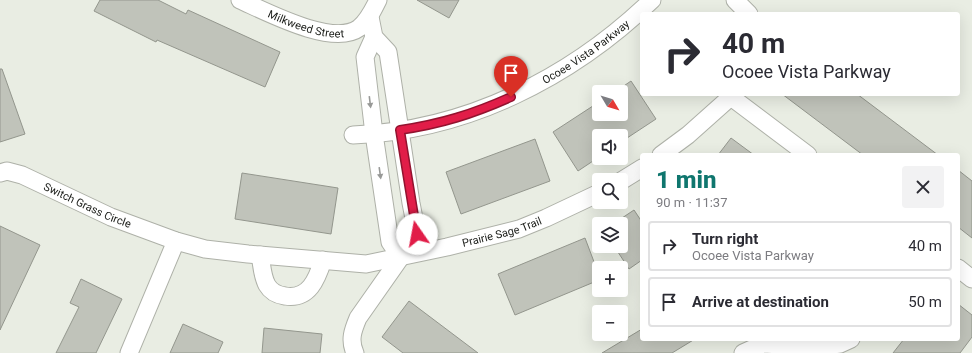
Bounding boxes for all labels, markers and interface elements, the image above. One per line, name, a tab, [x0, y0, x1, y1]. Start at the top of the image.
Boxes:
street label: Milkweed Street	[266, 7, 345, 40]
street label: Ocoee Vista Parkway	[540, 17, 633, 87]
text: 40 m	[722, 27, 785, 60]
icon: right	[656, 28, 708, 80]
pin	[494, 56, 528, 97]
text: Ocoee Vista Parkway	[722, 61, 891, 82]
icon: arrive	[500, 62, 522, 84]
north arrow	[592, 85, 628, 121]
map controls	[592, 85, 628, 341]
one-way arrow	[367, 96, 373, 108]
button: sound	[592, 129, 628, 165]
text: 1 min	[656, 166, 717, 194]
button: close	[902, 166, 944, 208]
one-way arrow	[377, 167, 383, 179]
button: search	[592, 173, 628, 209]
street label: Switch Grass Circle	[42, 180, 133, 230]
text: 90 m · 11:37	[656, 195, 727, 210]
position arrow	[396, 213, 438, 255]
street label: Prairie Sage Trail	[461, 214, 544, 249]
button: layers	[592, 217, 628, 253]
text: Turn right	[692, 230, 758, 248]
icon: right	[658, 235, 680, 257]
text: 40 m	[908, 237, 942, 255]
text: Ocoee Vista Parkway	[692, 248, 814, 263]
button: +	[592, 261, 628, 297]
icon: arrive	[658, 291, 680, 313]
text: Arrive at destination	[692, 293, 829, 311]
text: 50 m	[908, 293, 942, 311]
button: −	[592, 305, 628, 341]

